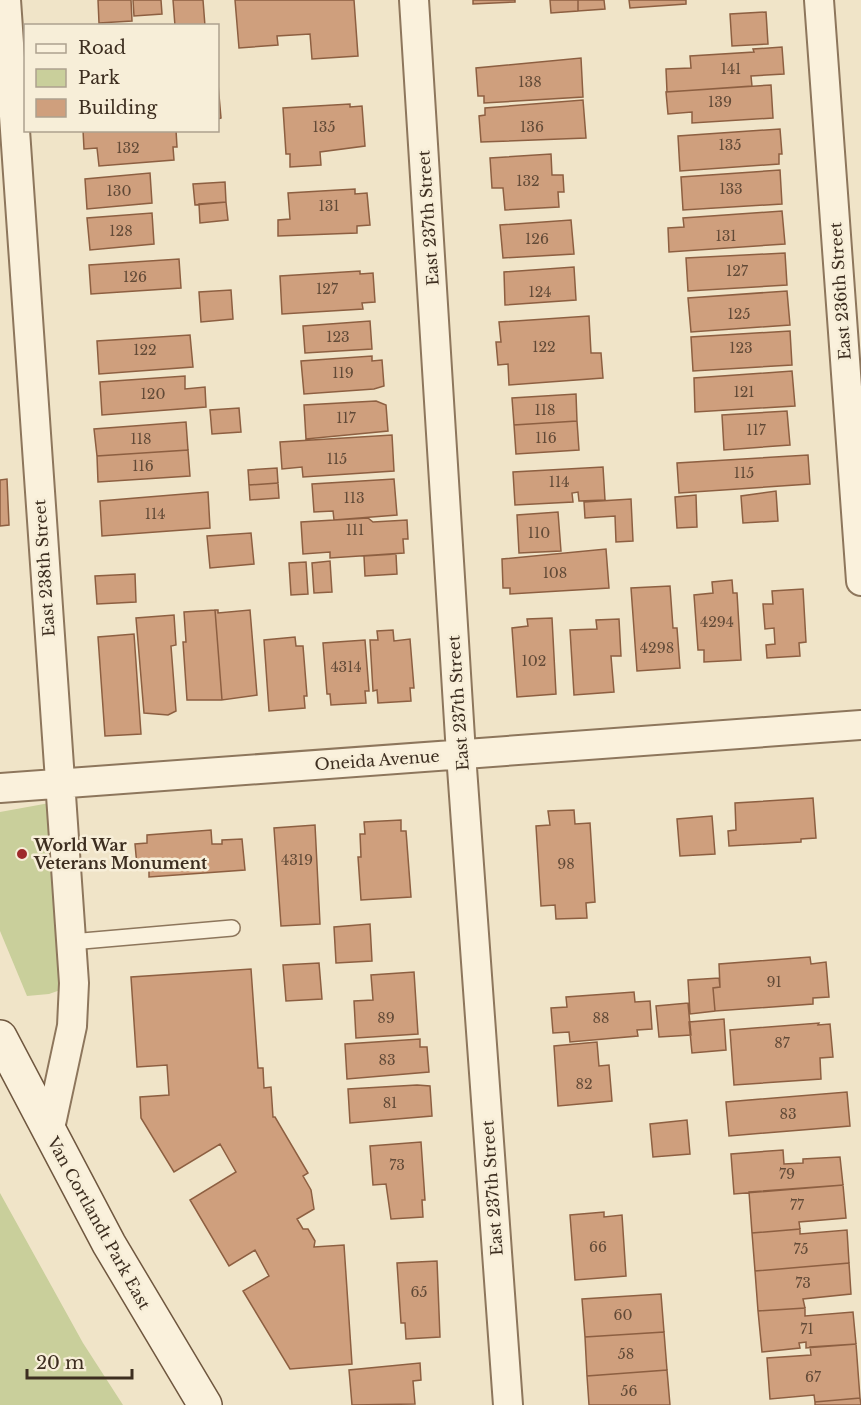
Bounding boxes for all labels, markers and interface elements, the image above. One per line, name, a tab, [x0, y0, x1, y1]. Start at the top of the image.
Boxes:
legend	[24, 24, 219, 132]
text: Road	[78, 37, 126, 59]
house number: 141	[721, 60, 741, 78]
text: Park	[78, 67, 120, 89]
house number: 138	[518, 73, 542, 91]
house number: 139	[708, 93, 732, 111]
text: Building	[78, 97, 157, 119]
house number: 135	[313, 118, 335, 136]
house number: 136	[520, 118, 544, 136]
house number: 135	[719, 136, 741, 154]
house number: 132	[116, 139, 140, 157]
street label: East 237th Street	[413, 150, 443, 286]
house number: 132	[516, 172, 540, 190]
house number: 133	[719, 180, 743, 198]
house number: 130	[107, 182, 131, 200]
house number: 131	[318, 197, 340, 215]
street label: East 236th Street	[825, 221, 855, 361]
house number: 128	[109, 222, 133, 240]
house number: 131	[715, 227, 737, 245]
house number: 126	[525, 230, 549, 248]
house number: 127	[726, 262, 749, 280]
house number: 126	[123, 268, 147, 286]
house number: 127	[316, 280, 339, 298]
house number: 124	[528, 283, 552, 301]
house number: 125	[728, 305, 750, 323]
house number: 123	[326, 328, 350, 346]
house number: 122	[532, 338, 556, 356]
house number: 123	[729, 339, 753, 357]
house number: 122	[133, 341, 157, 359]
house number: 119	[332, 364, 354, 382]
house number: 121	[733, 383, 755, 401]
house number: 120	[141, 385, 165, 403]
house number: 118	[535, 401, 555, 419]
house number: 117	[336, 409, 357, 427]
house number: 117	[746, 421, 767, 439]
house number: 116	[535, 429, 557, 447]
house number: 118	[131, 430, 151, 448]
house number: 115	[327, 450, 347, 468]
house number: 116	[132, 457, 154, 475]
house number: 115	[734, 464, 754, 482]
house number: 114	[549, 473, 569, 491]
house number: 113	[343, 489, 365, 507]
street label: East 238th Street	[29, 499, 59, 637]
house number: 114	[145, 505, 165, 523]
house number: 111	[346, 521, 364, 539]
house number: 110	[528, 524, 550, 542]
house number: 108	[543, 564, 567, 582]
house number: 4294	[700, 613, 734, 631]
street label: East 237th Street	[443, 635, 473, 771]
house number: 4298	[640, 639, 674, 657]
house number: 102	[522, 652, 546, 670]
house number: 4314	[330, 658, 362, 676]
street label: Oneida Avenue	[314, 746, 440, 774]
place label: World War Veterans Monument	[33, 835, 208, 873]
marker: World War Veterans Monument	[15, 847, 29, 861]
house number: 4319	[281, 851, 313, 869]
house number: 98	[557, 855, 575, 873]
house number: 91	[766, 973, 782, 991]
house number: 89	[377, 1009, 395, 1027]
house number: 88	[593, 1009, 609, 1027]
house number: 87	[774, 1034, 791, 1052]
house number: 83	[378, 1051, 396, 1069]
house number: 82	[575, 1075, 593, 1093]
house number: 81	[383, 1094, 397, 1112]
house number: 83	[779, 1105, 797, 1123]
street label: East 237th Street	[477, 1120, 507, 1256]
street label: Van Cortlandt Park East	[43, 1132, 155, 1313]
house number: 73	[389, 1156, 405, 1174]
house number: 79	[779, 1165, 795, 1183]
house number: 77	[790, 1196, 805, 1214]
house number: 66	[589, 1238, 607, 1256]
house number: 75	[794, 1240, 808, 1258]
house number: 73	[795, 1274, 811, 1292]
house number: 65	[411, 1283, 428, 1301]
house number: 60	[614, 1306, 633, 1324]
house number: 71	[800, 1320, 814, 1338]
scale bar	[27, 1342, 132, 1380]
house number: 58	[618, 1345, 634, 1363]
text: 20 m	[36, 1352, 84, 1374]
house number: 67	[805, 1368, 822, 1386]
house number: 56	[621, 1382, 637, 1400]

